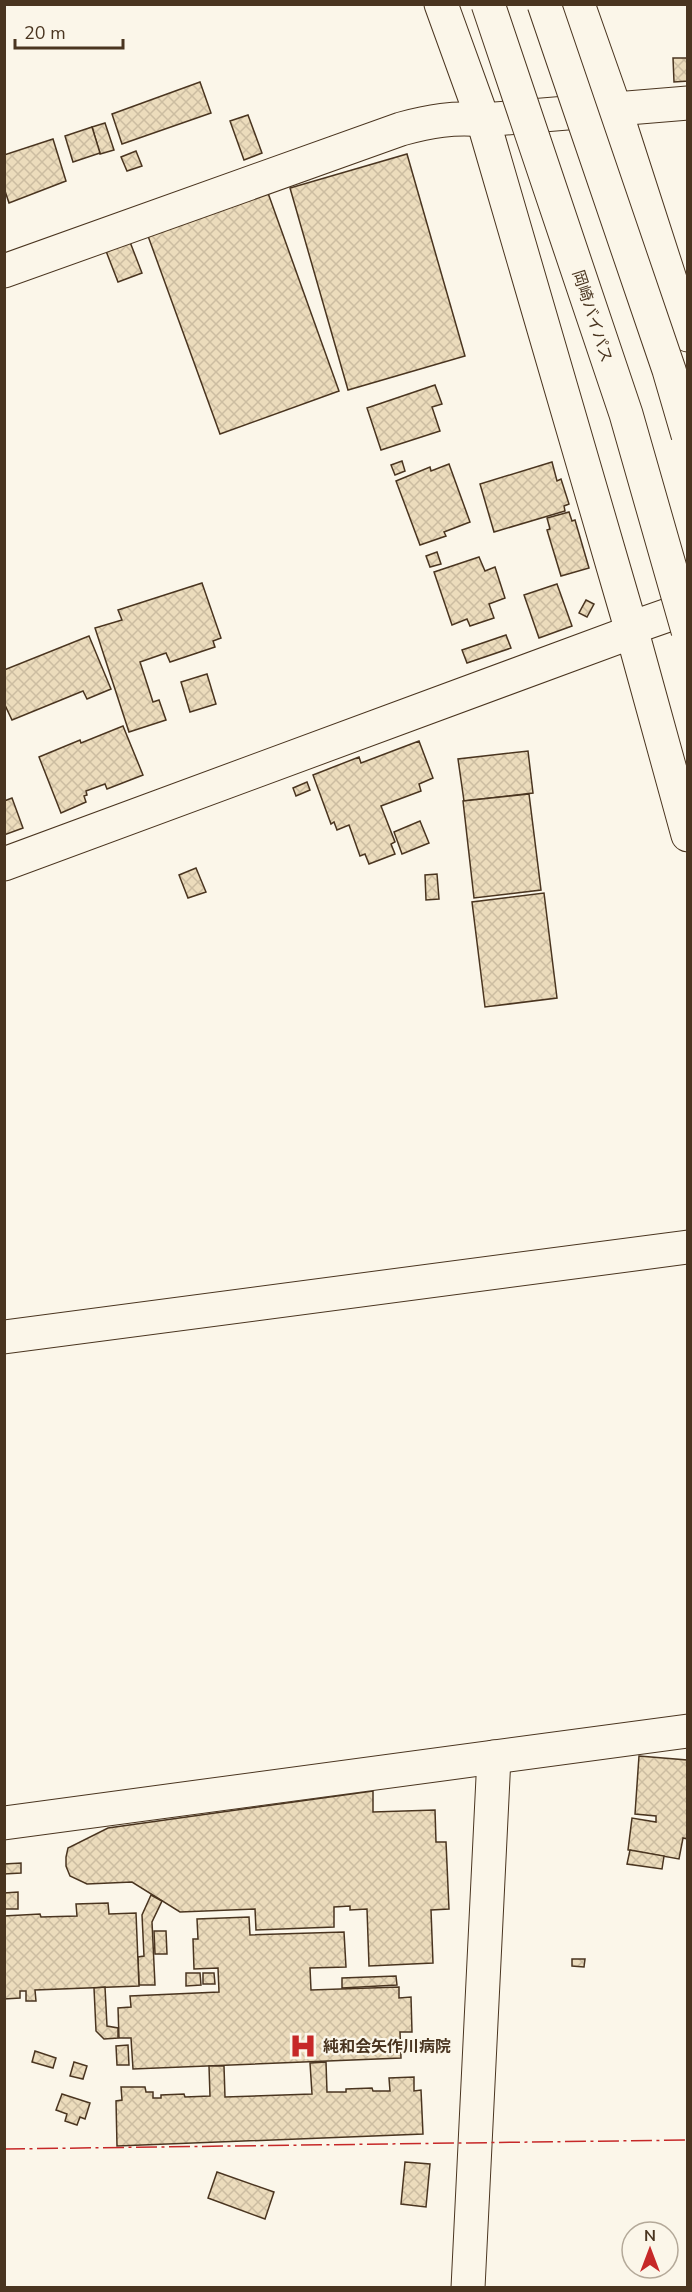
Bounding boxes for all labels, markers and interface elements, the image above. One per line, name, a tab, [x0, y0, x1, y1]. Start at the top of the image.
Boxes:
scale bar	[15, 12, 123, 50]
text: 20 m	[24, 21, 66, 45]
street label: 岡崎バイパス	[567, 267, 617, 365]
hospital icon: 純和会矢作川病院	[288, 2031, 318, 2061]
place label: 純和会矢作川病院	[323, 2036, 451, 2058]
north arrow	[620, 2220, 680, 2280]
text: N	[644, 2225, 656, 2247]

